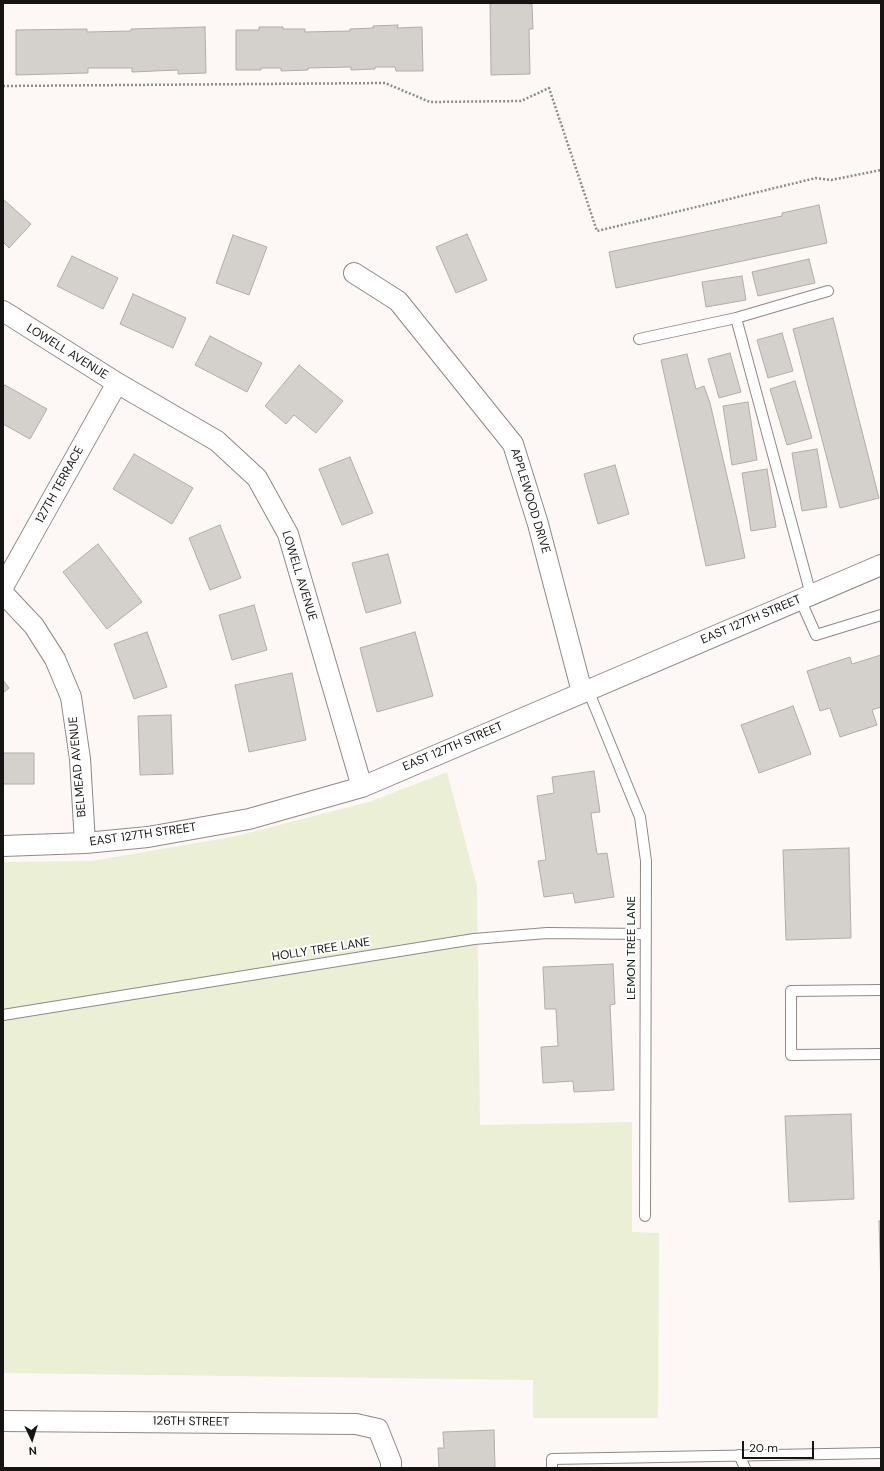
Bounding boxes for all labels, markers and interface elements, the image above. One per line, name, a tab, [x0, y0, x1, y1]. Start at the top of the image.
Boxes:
street label: LOWELL AVENUE	[24, 321, 110, 383]
street label: 127TH TERRACE	[33, 444, 87, 526]
street label: APPLEWOOD DRIVE	[507, 447, 553, 555]
street label: LOWELL AVENUE	[278, 529, 320, 623]
street label: EAST 127TH STREET	[699, 592, 803, 648]
street label: BELMEAD AVENUE	[66, 716, 90, 818]
street label: EAST 127TH STREET	[401, 719, 505, 775]
street label: EAST 127TH STREET	[89, 820, 197, 850]
street label: LEMON TREE LANE	[625, 896, 639, 1000]
street label: HOLLY TREE LANE	[271, 935, 371, 965]
street label: 126TH STREET	[152, 1414, 230, 1430]
north arrow	[12, 1419, 52, 1459]
scale bar	[744, 1433, 816, 1459]
text: 20 m	[749, 1440, 778, 1456]
text: N	[28, 1444, 37, 1458]

